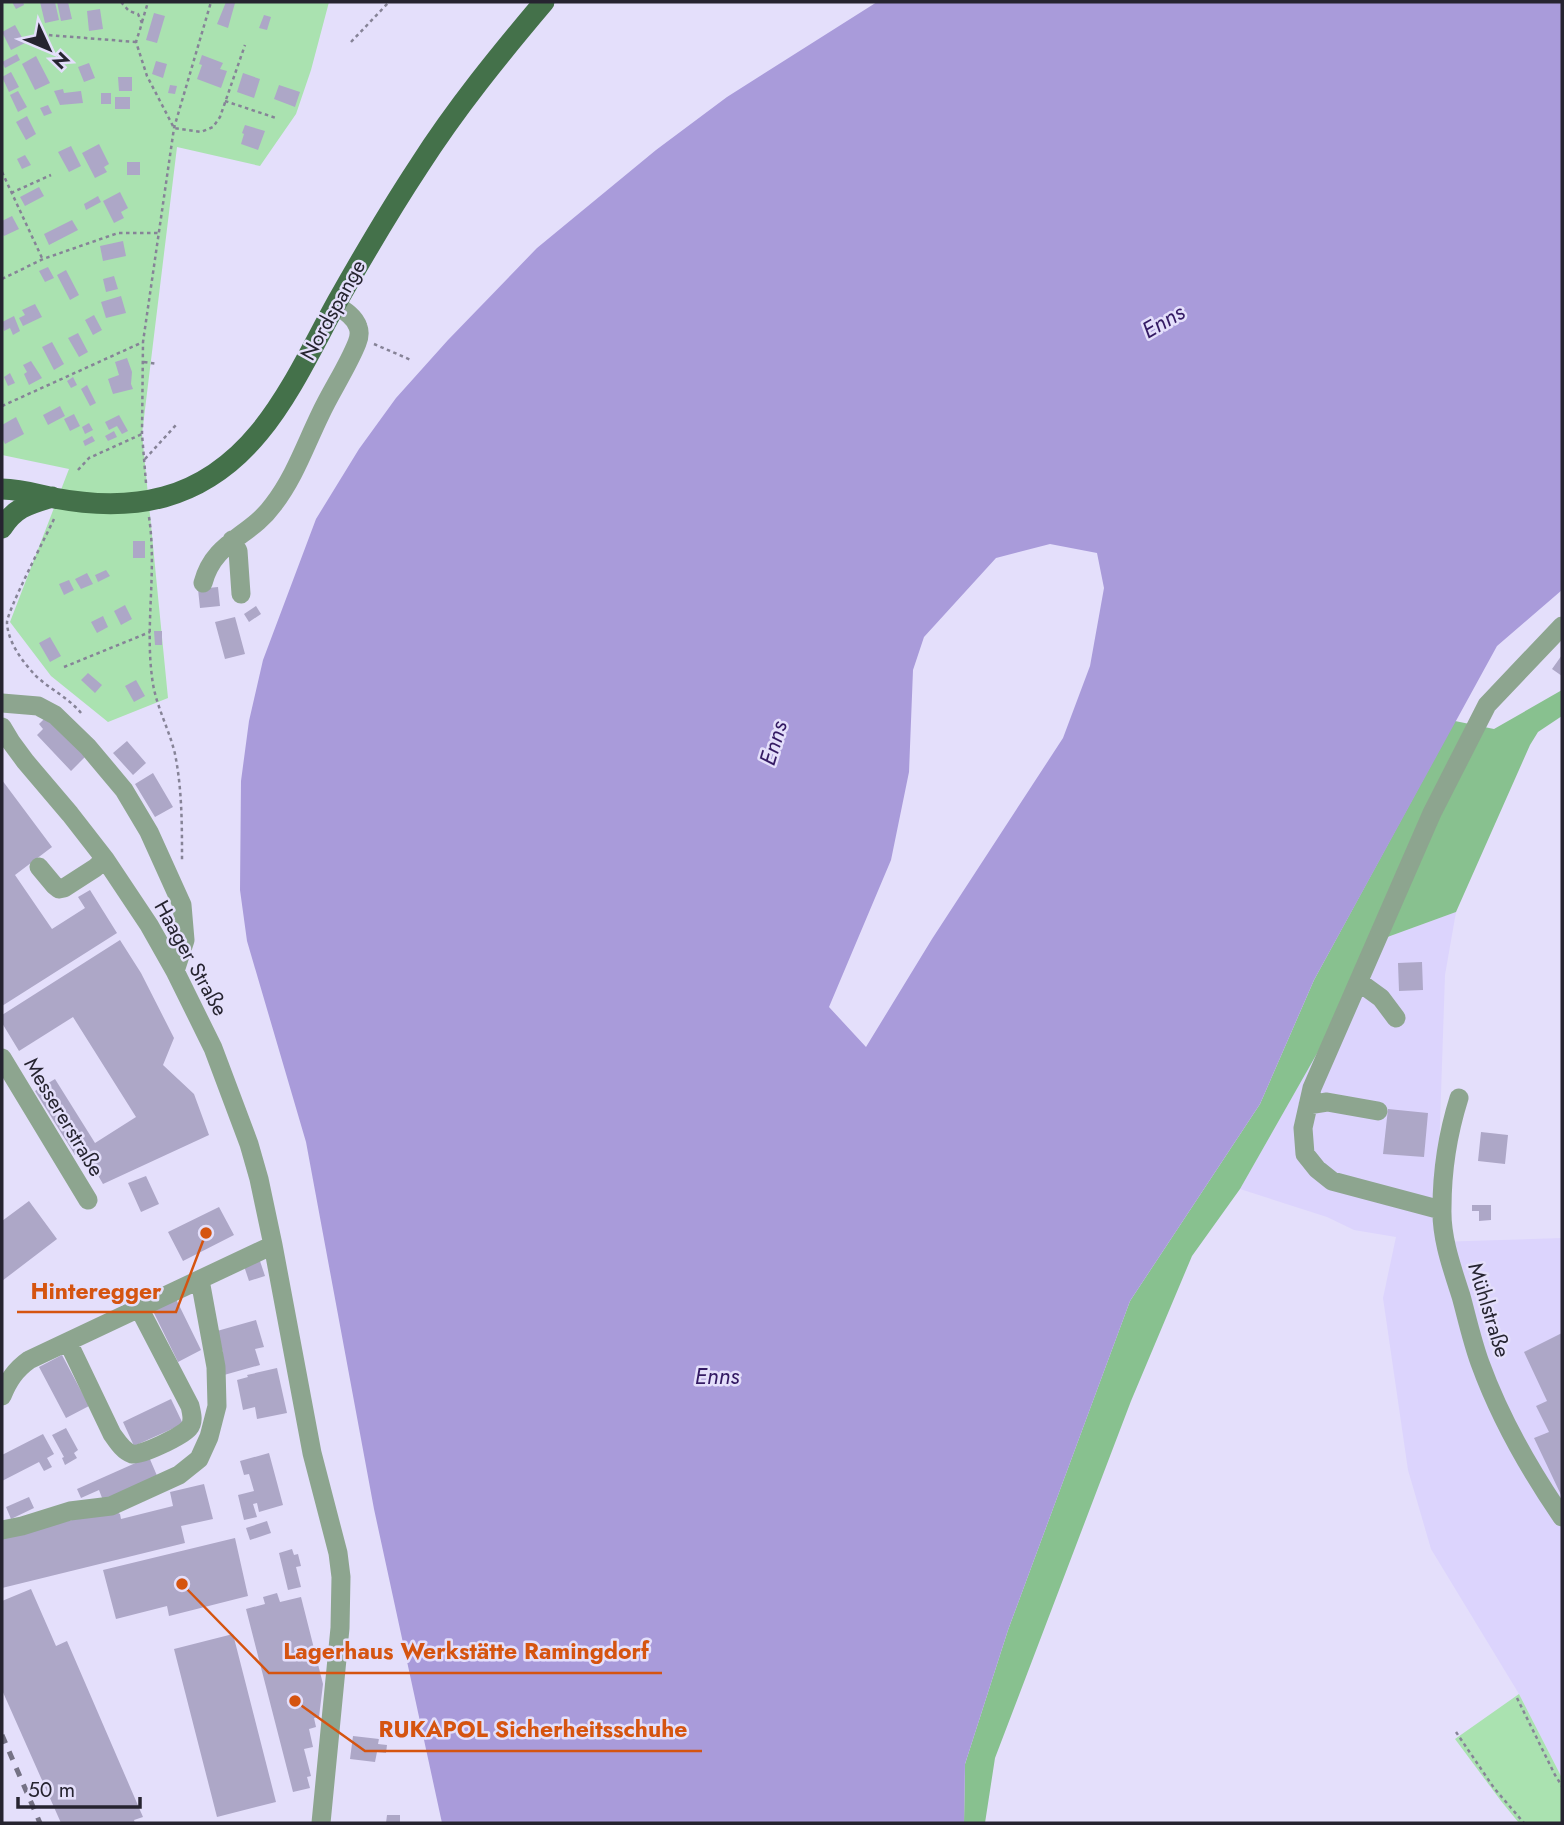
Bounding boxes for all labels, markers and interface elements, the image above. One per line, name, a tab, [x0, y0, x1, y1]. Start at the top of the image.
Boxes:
north arrow	[14, 14, 84, 84]
text: N	[46, 46, 76, 75]
street label: Nordspange	[293, 254, 373, 366]
water label: Enns	[1135, 295, 1192, 347]
water label: Enns	[750, 716, 796, 769]
street label: Haager Straße	[147, 895, 235, 1021]
street label: Messererstraße	[17, 1052, 111, 1182]
street label: Mühlstraße	[1460, 1259, 1518, 1361]
callout: Hinteregger	[17, 1268, 176, 1312]
text: Hinteregger	[30, 1274, 162, 1308]
water label: Enns	[695, 1359, 740, 1393]
callout: Lagerhaus Werkstätte Ramingdorf	[269, 1629, 662, 1673]
text: Lagerhaus Werkstätte Ramingdorf	[283, 1634, 650, 1668]
callout: RUKAPOL Sicherheitsschuhe	[365, 1707, 702, 1751]
text: RUKAPOL Sicherheitsschuhe	[379, 1712, 687, 1746]
scale bar	[18, 1766, 140, 1810]
text: 50 m	[28, 1775, 75, 1805]

